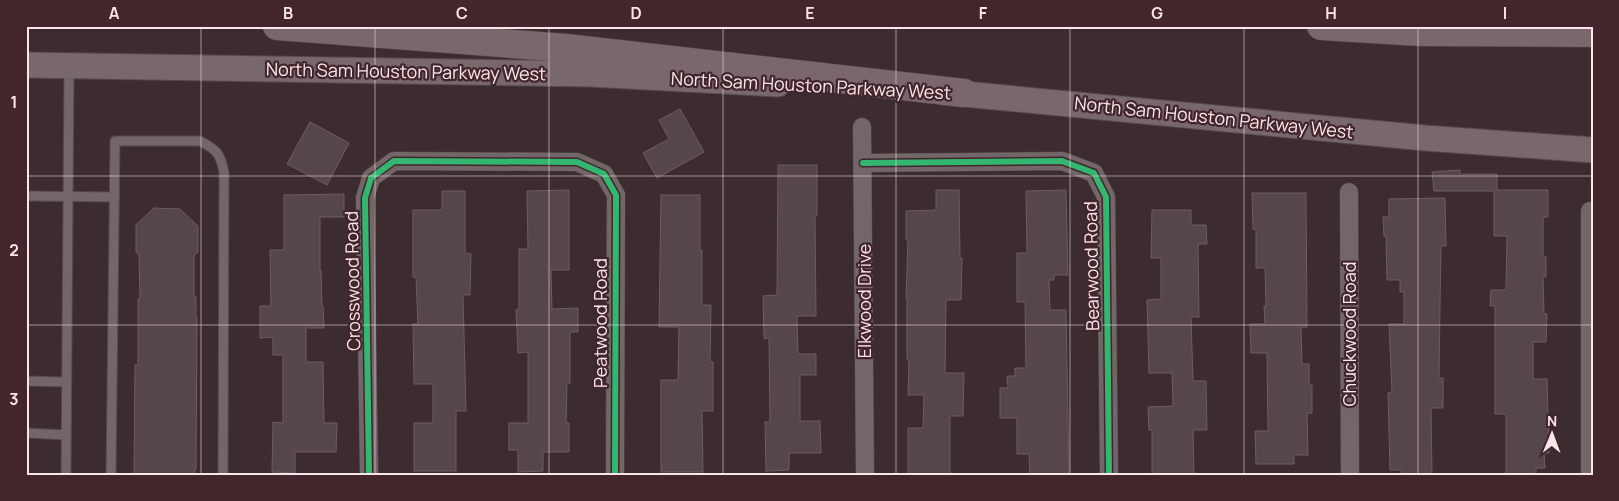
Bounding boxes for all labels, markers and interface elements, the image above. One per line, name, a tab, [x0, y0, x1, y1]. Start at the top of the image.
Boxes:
text: A	[109, 2, 120, 24]
text: B	[283, 2, 293, 24]
text: C	[456, 2, 468, 24]
text: D	[630, 2, 642, 24]
text: E	[805, 2, 815, 24]
text: F	[979, 2, 988, 24]
text: G	[1151, 2, 1163, 24]
text: H	[1325, 2, 1337, 24]
text: I	[1503, 2, 1507, 24]
street label: North Sam Houston Parkway West	[266, 57, 546, 85]
street label: North Sam Houston Parkway West	[670, 66, 952, 104]
street label: North Sam Houston Parkway West	[1073, 90, 1355, 144]
text: 1	[10, 91, 18, 113]
street label: Bearwood Road	[1078, 201, 1104, 331]
street label: Crosswood Road	[339, 211, 365, 351]
text: 2	[9, 239, 19, 261]
street label: Elkwood Drive	[852, 244, 876, 358]
street label: Peatwood Road	[588, 258, 612, 388]
street label: Chuckwood Road	[1337, 262, 1361, 406]
text: 3	[9, 388, 19, 410]
north arrow	[1526, 408, 1576, 458]
text: N	[1547, 411, 1557, 430]

